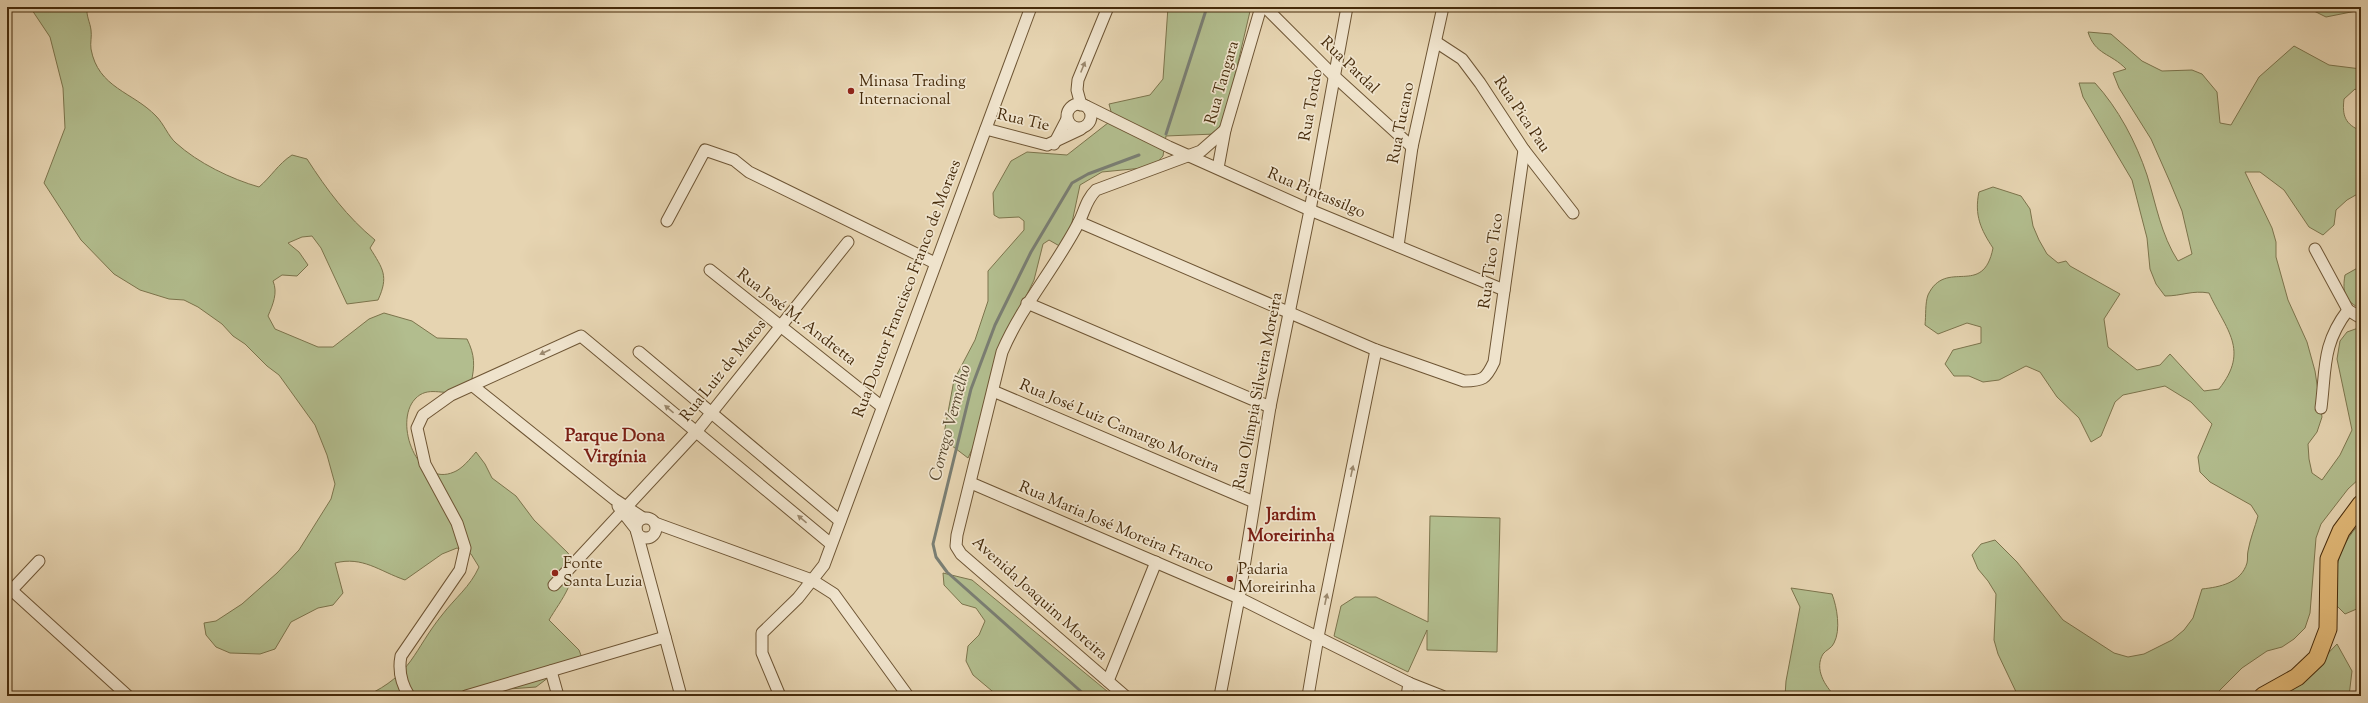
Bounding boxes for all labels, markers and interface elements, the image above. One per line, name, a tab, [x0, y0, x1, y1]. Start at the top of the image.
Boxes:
street label: Rua Pardal	[1314, 32, 1384, 100]
street label: Rua Tangara	[1200, 38, 1246, 127]
one-way arrow	[1081, 61, 1087, 73]
street label: Rua Tordo	[1294, 67, 1330, 143]
place label: Minasa Trading Internacional	[859, 71, 966, 112]
street label: Rua Pica Pau	[1487, 72, 1555, 158]
street label: Rua Tucano	[1383, 80, 1421, 166]
marker: Minasa Trading Internacional	[846, 86, 856, 96]
street label: Rua Tie	[994, 104, 1052, 138]
street label: Rua Doutor Francisco Franco de Moraes	[848, 157, 968, 421]
street label: Rua Pintassilgo	[1263, 163, 1369, 225]
street label: Rua Tico Tico	[1474, 211, 1510, 310]
street label: Rua José M. Andretta	[731, 264, 861, 373]
street label: Rua Olímpia Silveira Moreira	[1229, 290, 1290, 492]
street label: Rua Luiz de Matos	[675, 315, 773, 427]
one-way arrow	[540, 349, 551, 355]
water label: Corrego Vermelho	[924, 362, 978, 484]
street label: Rua José Luiz Camargo Moreira	[1015, 374, 1223, 480]
one-way arrow	[664, 405, 675, 414]
district label: Parque Dona Virgínia	[565, 424, 666, 471]
one-way arrow	[1349, 465, 1355, 477]
street label: Rua Maria José Moreira Franco	[1015, 476, 1217, 580]
district label: Jardim Moreirinha	[1247, 503, 1336, 550]
one-way arrow	[796, 515, 807, 524]
street label: Avenida Joaquim Moreira	[966, 532, 1112, 667]
place label: Fonte Santa Luzia	[563, 553, 643, 594]
place label: Padaria Moreirinha	[1238, 559, 1317, 600]
marker: Fonte Santa Luzia	[550, 568, 560, 578]
marker: Padaria Moreirinha	[1225, 574, 1235, 584]
one-way arrow	[1323, 592, 1329, 605]

